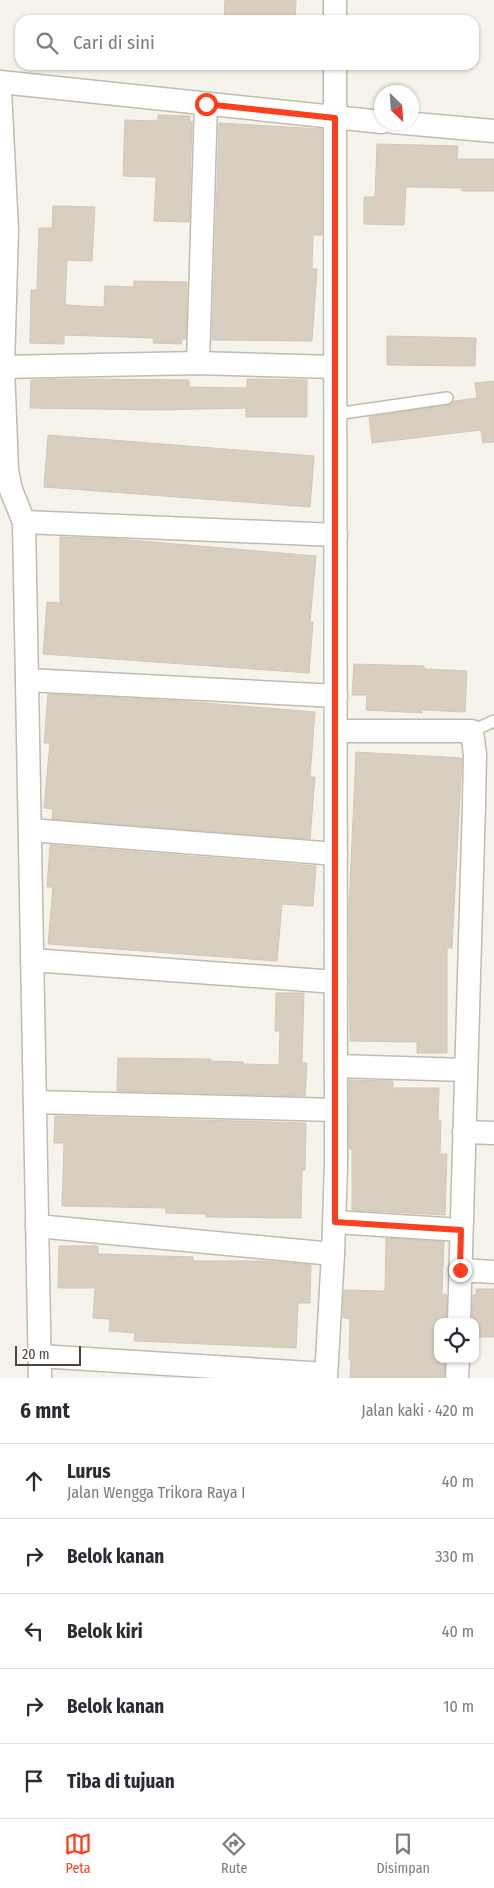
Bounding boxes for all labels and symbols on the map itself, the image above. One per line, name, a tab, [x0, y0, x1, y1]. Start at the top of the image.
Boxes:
north arrow	[374, 85, 419, 130]
route start	[195, 93, 218, 116]
route end	[449, 1259, 472, 1282]
scale bar	[15, 1343, 81, 1366]

